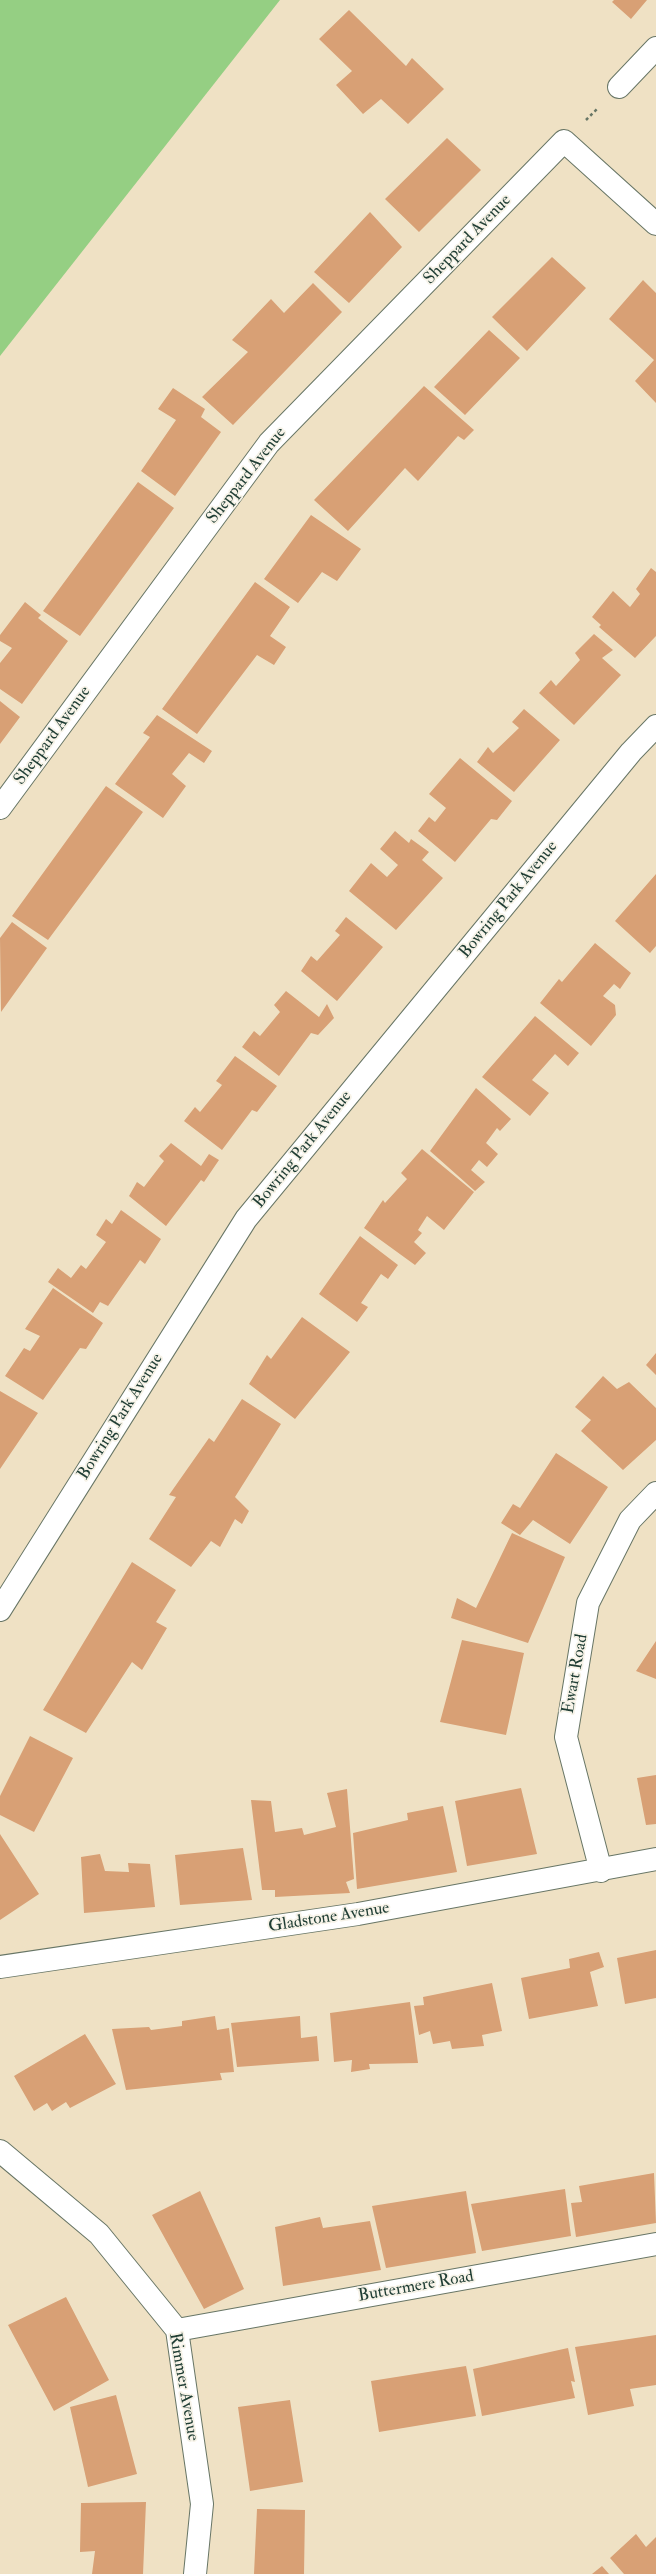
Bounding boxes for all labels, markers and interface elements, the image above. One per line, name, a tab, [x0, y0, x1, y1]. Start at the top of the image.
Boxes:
street label: Sheppard Avenue	[420, 191, 516, 289]
street label: Sheppard Avenue	[203, 424, 291, 528]
street label: Sheppard Avenue	[10, 683, 96, 789]
street label: Bowring Park Avenue	[455, 837, 563, 963]
street label: Bowring Park Avenue	[249, 1087, 357, 1213]
street label: Bowring Park Avenue	[74, 1350, 168, 1484]
street label: Ewart Road	[559, 1633, 593, 1715]
street label: Gladstone Avenue	[267, 1898, 391, 1938]
street label: Buttermere Road	[357, 2267, 475, 2307]
street label: Rimmer Avenue	[163, 2331, 203, 2443]

